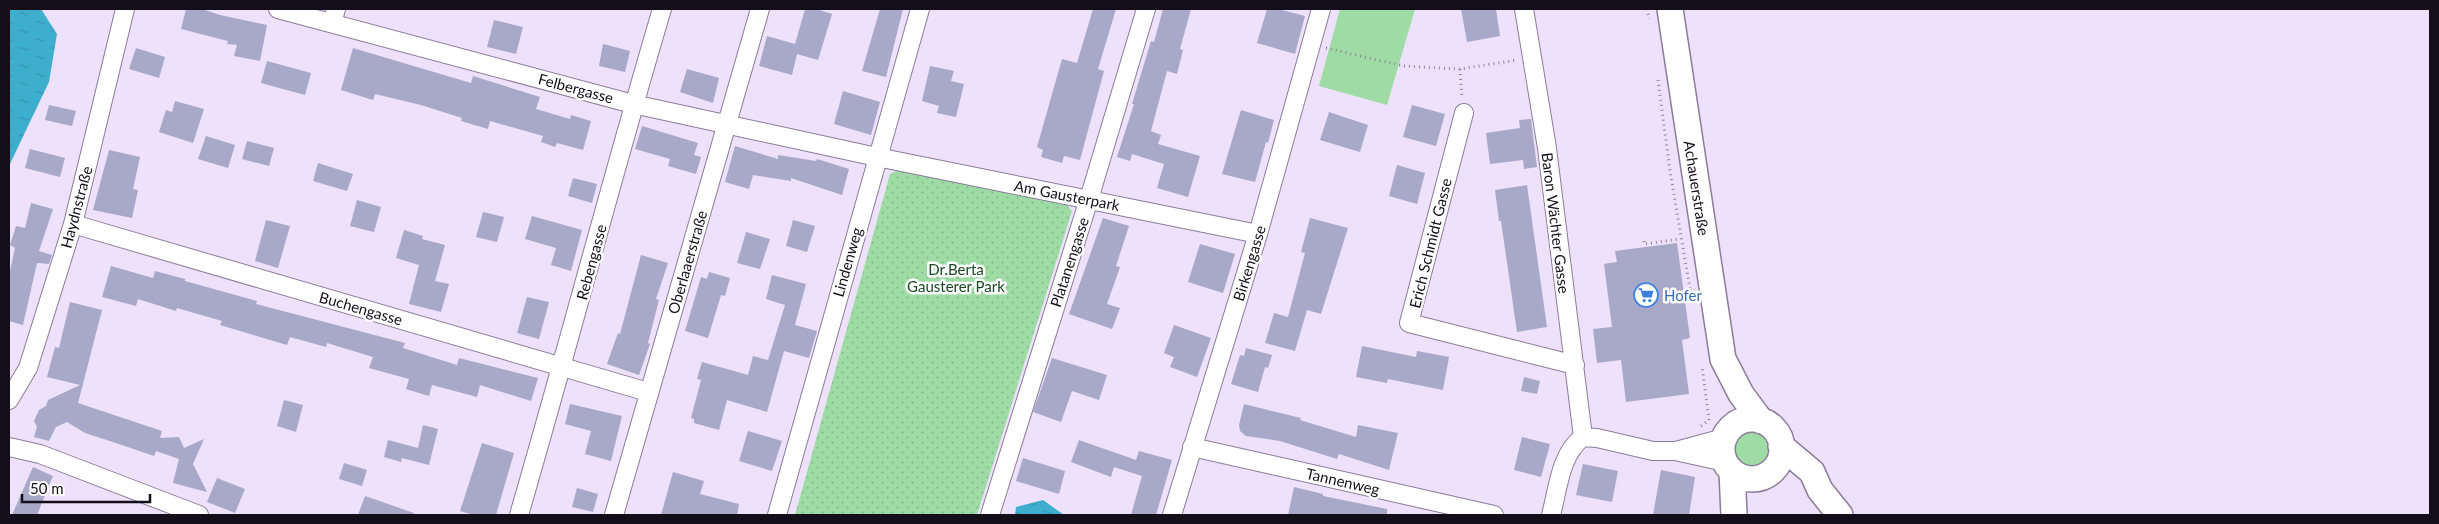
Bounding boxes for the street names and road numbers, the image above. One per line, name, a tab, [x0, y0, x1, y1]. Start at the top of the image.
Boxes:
street label: Felbergasse	[536, 69, 616, 107]
street label: Achauerstraße	[1681, 139, 1713, 237]
street label: Baron Wächter Gasse	[1538, 152, 1574, 295]
street label: Haydnstraße	[56, 164, 96, 250]
street label: Am Gausterpark	[1013, 176, 1122, 214]
street label: Erich Schmidt Gasse	[1405, 176, 1455, 310]
street label: Oberlaaerstraße	[664, 208, 710, 316]
street label: Platanengasse	[1046, 215, 1092, 309]
street label: Rebengasse	[572, 222, 610, 302]
street label: Birkengasse	[1229, 223, 1269, 303]
street label: Lindenweg	[828, 225, 866, 299]
street label: Buchengasse	[317, 288, 405, 329]
street label: Tannenweg	[1304, 464, 1382, 498]

